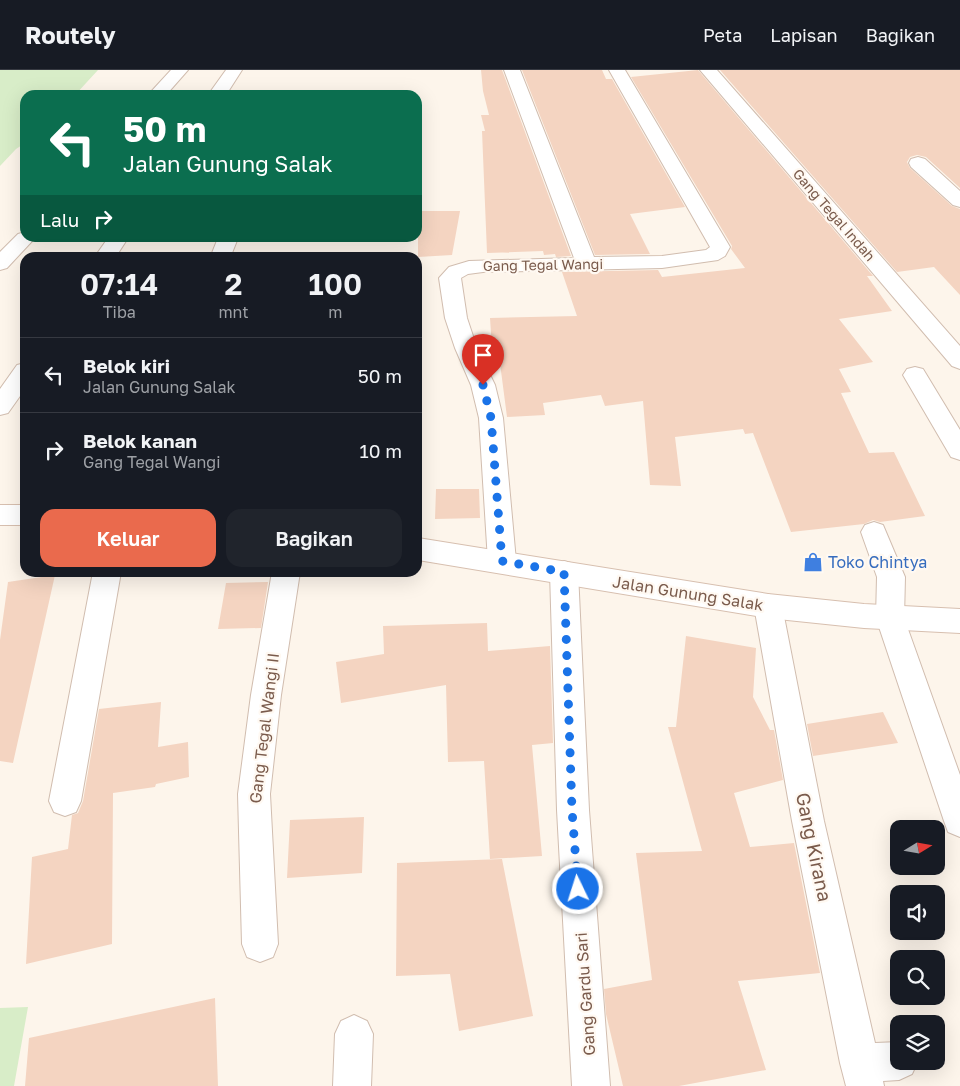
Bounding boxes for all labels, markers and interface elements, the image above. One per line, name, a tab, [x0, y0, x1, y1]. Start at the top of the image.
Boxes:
text: Routely	[25, 20, 116, 49]
text: Peta	[703, 24, 742, 46]
text: Lapisan	[770, 24, 838, 46]
text: Bagikan	[866, 24, 935, 46]
text: 50 m	[123, 108, 206, 150]
icon: left	[40, 110, 105, 175]
text: Jalan Gunung Salak	[123, 150, 333, 177]
street label: Gang Tegal Indah	[790, 165, 879, 264]
icon: right	[89, 205, 117, 233]
text: Lalu	[40, 208, 79, 231]
street label: Gang Tegal Wangi	[483, 255, 603, 274]
text: 07:14	[80, 266, 159, 302]
text: 2	[225, 266, 243, 302]
text: 100	[309, 266, 362, 302]
text: Tiba	[103, 302, 136, 322]
text: mnt	[218, 302, 249, 322]
text: m	[328, 302, 342, 322]
pin	[462, 334, 504, 385]
icon: arrive	[469, 341, 497, 369]
text: Belok kiri	[83, 354, 170, 377]
icon: left	[40, 361, 68, 389]
text: 50 m	[358, 364, 402, 387]
text: Jalan Gunung Salak	[83, 377, 236, 397]
text: Belok kanan	[83, 429, 197, 452]
icon: right	[40, 436, 68, 464]
text: 10 m	[359, 439, 402, 462]
text: Gang Tegal Wangi	[83, 452, 221, 472]
button: Keluar	[40, 509, 216, 567]
button: Bagikan	[226, 509, 402, 567]
shop icon: Toko Chintya	[802, 551, 824, 573]
place label: Toko Chintya	[828, 552, 927, 572]
street label: Jalan Gunung Salak	[611, 571, 765, 615]
street label: Gang Tegal Wangi II	[245, 652, 283, 804]
street label: Gang Kirana	[792, 790, 837, 903]
north arrow	[890, 820, 945, 875]
map controls	[890, 820, 945, 1070]
position arrow	[551, 862, 603, 914]
button: sound	[890, 885, 945, 940]
street label: Gang Gardu Sari	[571, 932, 599, 1056]
button: search	[890, 950, 945, 1005]
button: layers	[890, 1015, 945, 1070]

